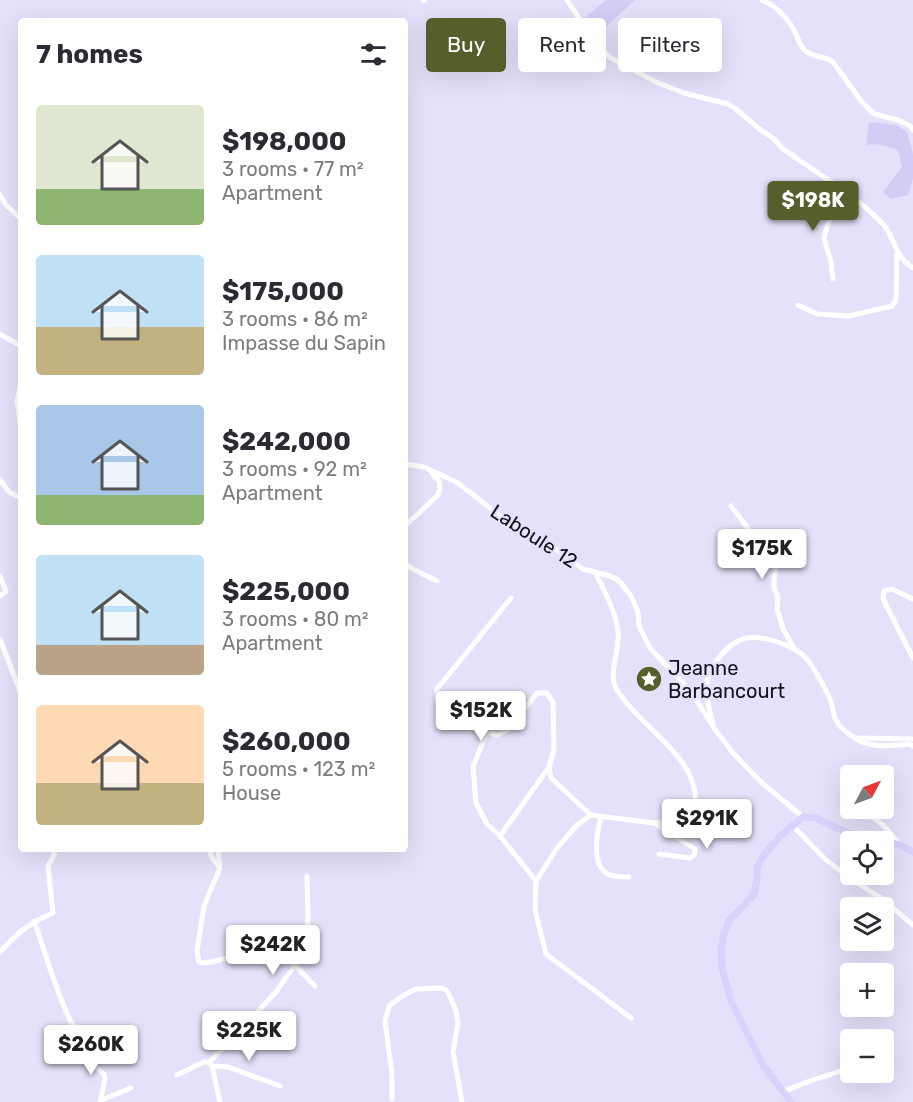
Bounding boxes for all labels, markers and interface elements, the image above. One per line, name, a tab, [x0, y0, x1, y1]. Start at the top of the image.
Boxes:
chip: Buy	[426, 18, 506, 72]
chip: Rent	[518, 18, 606, 72]
chip: Filters	[618, 18, 722, 72]
icon: filters	[357, 38, 390, 71]
text: 7 homes	[36, 39, 143, 70]
text: $198,000	[222, 126, 347, 157]
icon: home	[84, 129, 156, 201]
text: 3 rooms · 77 m²	[222, 157, 364, 181]
text: Apartment	[222, 181, 323, 205]
pin: $198K	[771, 181, 855, 232]
text: $198K	[782, 188, 844, 212]
text: $175,000	[222, 276, 344, 307]
icon: home	[84, 279, 156, 351]
text: 3 rooms · 86 m²	[222, 307, 368, 331]
text: Impasse du Sapin	[222, 331, 386, 355]
text: $242,000	[222, 426, 351, 457]
icon: home	[84, 429, 156, 501]
text: 3 rooms · 92 m²	[222, 457, 367, 481]
text: Apartment	[222, 481, 323, 505]
street label: Laboule 12	[486, 499, 582, 573]
pin: $175K	[720, 529, 804, 580]
text: $175K	[732, 536, 792, 560]
text: $225,000	[222, 576, 350, 607]
icon: home	[84, 579, 156, 651]
text: 3 rooms · 80 m²	[222, 607, 369, 631]
text: Apartment	[222, 631, 323, 655]
place label: Jeanne Barbancourt	[668, 656, 785, 703]
place icon: Jeanne Barbancourt	[634, 664, 664, 694]
pin: $152K	[439, 691, 523, 742]
text: $152K	[450, 698, 512, 722]
text: $260,000	[222, 726, 351, 757]
icon: home	[84, 729, 156, 801]
text: 5 rooms · 123 m²	[222, 757, 375, 781]
north arrow	[840, 765, 894, 819]
map controls	[840, 765, 894, 1083]
text: House	[222, 781, 281, 805]
pin: $291K	[665, 799, 749, 850]
text: $291K	[676, 806, 738, 830]
button: locate	[840, 831, 894, 885]
button: layers	[840, 897, 894, 951]
pin: $242K	[231, 925, 315, 976]
text: $242K	[240, 932, 306, 956]
button: +	[840, 963, 894, 1017]
pin: $225K	[207, 1011, 291, 1062]
text: $225K	[216, 1018, 282, 1042]
pin: $260K	[49, 1025, 133, 1076]
button: −	[840, 1029, 894, 1083]
text: $260K	[58, 1032, 124, 1056]

